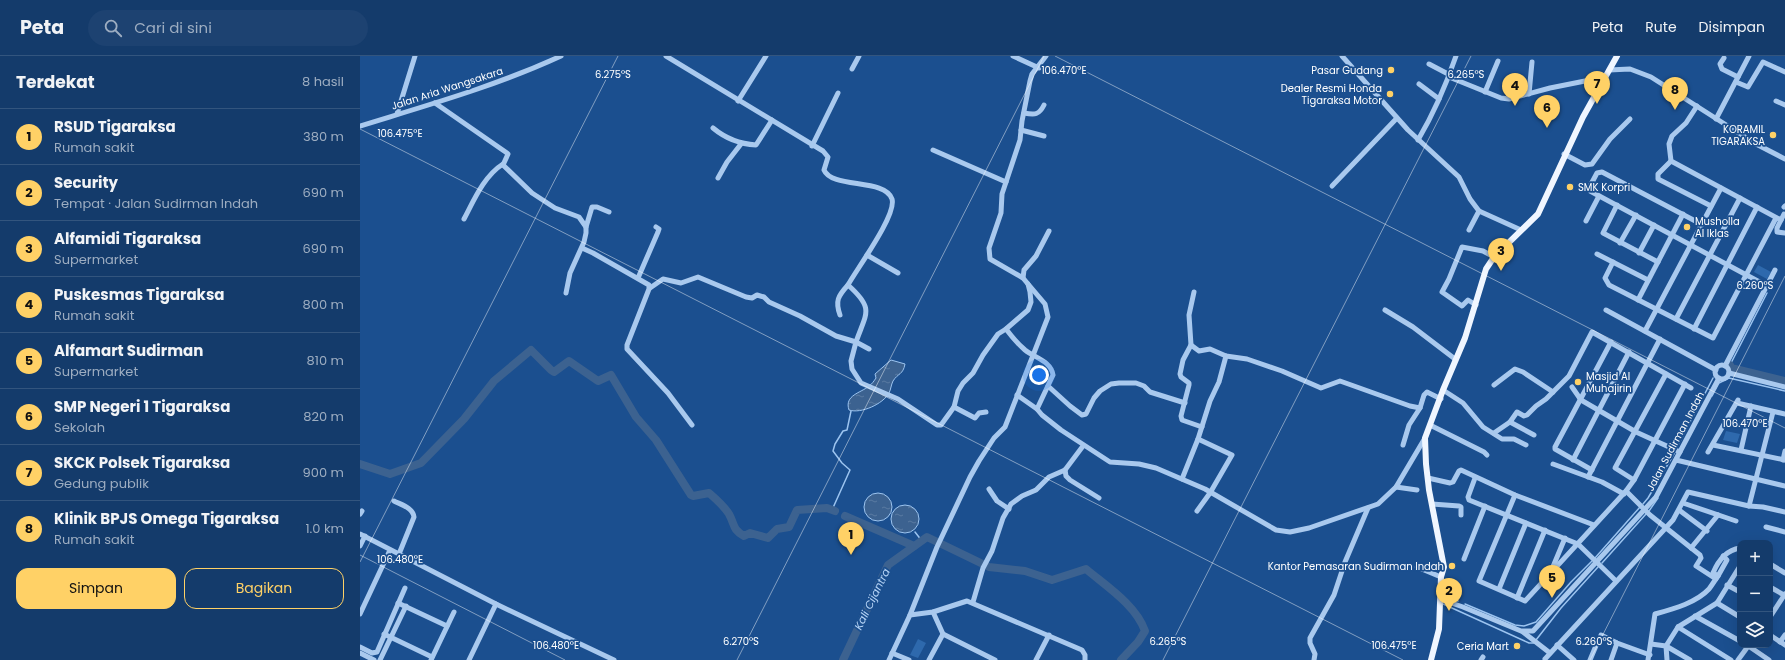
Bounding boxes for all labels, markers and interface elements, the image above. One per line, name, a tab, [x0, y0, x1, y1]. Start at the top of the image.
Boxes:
search box	[88, 10, 368, 46]
text: Peta	[20, 14, 64, 41]
icon: search	[102, 17, 124, 39]
text: Cari di sini	[134, 17, 212, 38]
text: Peta	[1592, 17, 1623, 37]
text: Rute	[1645, 17, 1677, 37]
text: Disimpan	[1699, 17, 1765, 37]
street label: Jalan Aria Wangsakara	[389, 63, 505, 114]
text: 106.470°E	[1041, 63, 1087, 78]
place label: Pasar Gudang	[1311, 63, 1383, 78]
marker: Pasar Gudang	[1386, 65, 1396, 75]
text: 6.275°S	[595, 67, 631, 82]
text: 6.265°S	[1448, 67, 1485, 82]
text: Terdekat	[16, 70, 95, 94]
pin: 7	[1584, 71, 1610, 104]
text: 8 hasil	[302, 72, 344, 91]
pin: 4	[1502, 73, 1528, 106]
pin: 8	[1662, 77, 1688, 110]
place label: Dealer Resmi Honda Tigaraksa Motor	[1281, 81, 1382, 108]
marker: Dealer Resmi Honda Tigaraksa Motor	[1385, 89, 1395, 99]
pin: 6	[1534, 95, 1560, 128]
text: RSUD Tigaraksa	[54, 116, 176, 137]
place label: KORAMIL TIGARAKSA	[1711, 122, 1766, 149]
text: 106.475°E	[377, 126, 423, 141]
text: 1	[27, 127, 31, 146]
text: 380 m	[303, 127, 344, 146]
marker: KORAMIL TIGARAKSA	[1768, 130, 1778, 140]
text: Rumah sakit	[54, 138, 134, 157]
text: Security	[54, 172, 118, 193]
place label: SMK Korpri	[1578, 180, 1630, 195]
marker: SMK Korpri	[1565, 182, 1575, 192]
text: 2	[25, 183, 33, 202]
text: 690 m	[303, 183, 344, 202]
text: Tempat · Jalan Sudirman Indah	[54, 194, 258, 213]
place label: Musholla Al Iklas	[1695, 214, 1740, 241]
marker: Musholla Al Iklas	[1682, 222, 1692, 232]
text: Alfamidi Tigaraksa	[54, 228, 201, 249]
pin: 3	[1488, 238, 1514, 271]
text: 3	[25, 239, 33, 258]
text: 690 m	[303, 239, 344, 258]
text: Supermarket	[54, 250, 138, 269]
text: 6.260°S	[1737, 278, 1774, 293]
text: Puskesmas Tigaraksa	[54, 284, 224, 305]
text: 4	[25, 295, 33, 314]
text: 800 m	[303, 295, 344, 314]
text: Rumah sakit	[54, 306, 134, 325]
text: Alfamart Sudirman	[54, 340, 203, 361]
text: 5	[25, 351, 33, 370]
text: 810 m	[307, 351, 344, 370]
text: Supermarket	[54, 362, 138, 381]
your location	[1029, 365, 1049, 385]
place label: Masjid Al Muhajirin	[1586, 369, 1632, 396]
marker: Masjid Al Muhajirin	[1573, 377, 1583, 387]
street label: Jalan Sudirman Indah	[1643, 389, 1708, 494]
text: SMP Negeri 1 Tigaraksa	[54, 396, 230, 417]
text: 6	[25, 407, 33, 426]
text: 820 m	[303, 407, 344, 426]
text: 106.470°E	[1722, 416, 1768, 431]
text: Sekolah	[54, 418, 105, 437]
text: SKCK Polsek Tigaraksa	[54, 452, 230, 473]
text: 7	[26, 463, 32, 482]
text: 900 m	[303, 463, 344, 482]
text: Gedung publik	[54, 474, 149, 493]
text: Klinik BPJS Omega Tigaraksa	[54, 508, 279, 529]
text: 8	[25, 519, 33, 538]
text: 1.0 km	[305, 519, 344, 538]
pin: 1	[838, 522, 864, 555]
text: Rumah sakit	[54, 530, 134, 549]
map controls	[1737, 540, 1773, 648]
button: +	[1737, 540, 1773, 576]
text: 106.480°E	[377, 552, 423, 567]
place label: Kantor Pemasaran Sudirman Indah	[1268, 559, 1444, 574]
marker: Kantor Pemasaran Sudirman Indah	[1447, 561, 1457, 571]
water label: Kali Cijantra	[850, 565, 894, 632]
pin: 5	[1539, 565, 1565, 598]
button: Simpan	[16, 568, 176, 609]
button: Bagikan	[184, 568, 344, 609]
button: −	[1737, 576, 1773, 612]
pin: 2	[1436, 578, 1462, 611]
button: layers	[1737, 612, 1773, 648]
text: 6.270°S	[723, 634, 759, 649]
text: 6.265°S	[1150, 634, 1187, 649]
text: 6.260°S	[1576, 634, 1613, 649]
text: 106.480°E	[533, 638, 579, 653]
text: 106.475°E	[1371, 638, 1417, 653]
place label: Ceria Mart	[1457, 639, 1509, 654]
marker: Ceria Mart	[1512, 641, 1522, 651]

